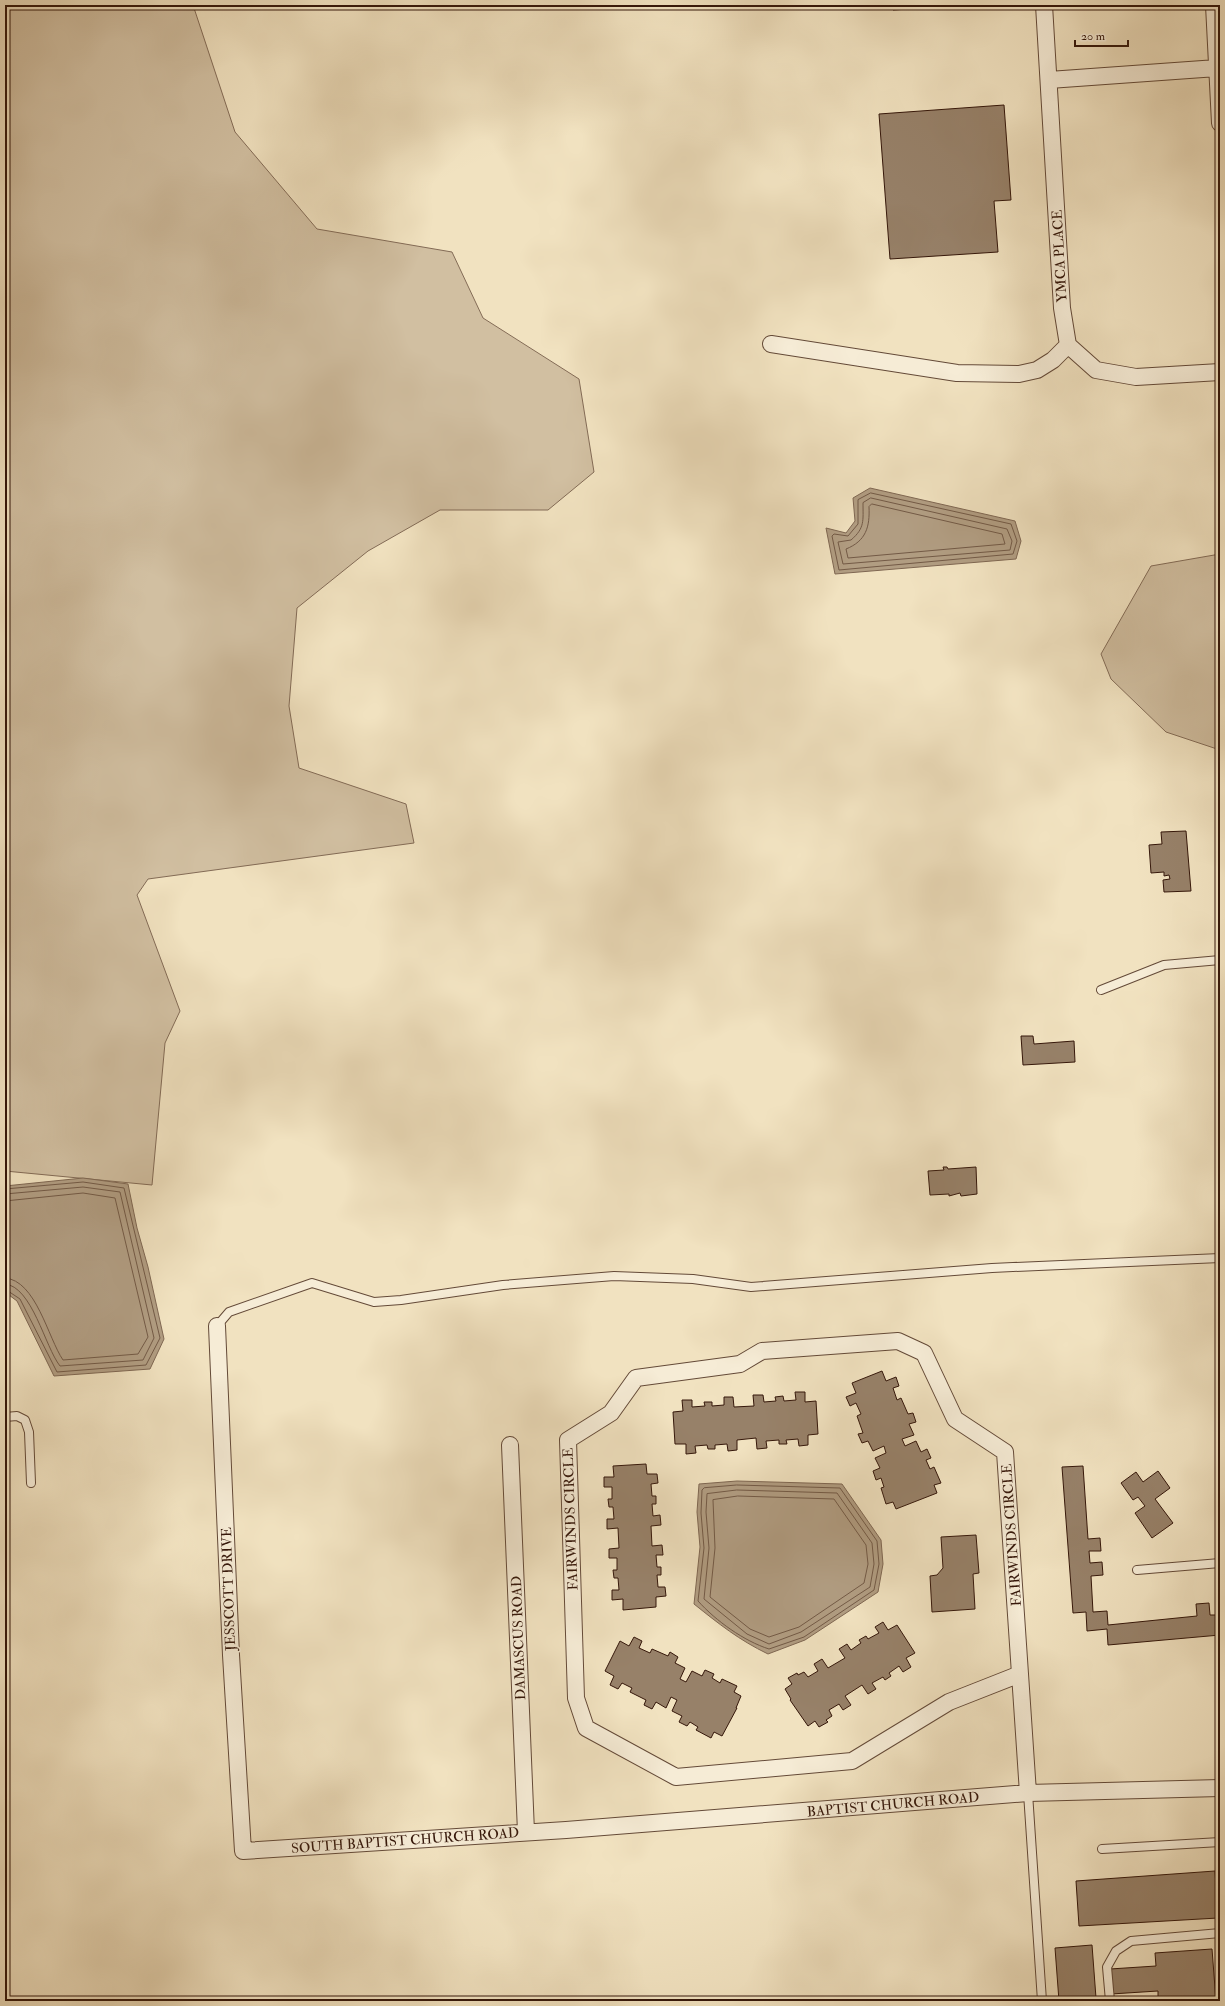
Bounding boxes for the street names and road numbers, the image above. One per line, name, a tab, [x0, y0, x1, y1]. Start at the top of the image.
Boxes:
street label: YMCA PLACE	[1049, 209, 1070, 303]
street label: FAIRWINDS CIRCLE	[560, 1447, 581, 1591]
street label: FAIRWINDS CIRCLE	[998, 1463, 1025, 1607]
street label: JESSCOTT DRIVE	[218, 1527, 239, 1652]
street label: DAMASCUS ROAD	[508, 1576, 529, 1700]
street label: BAPTIST CHURCH ROAD	[806, 1788, 980, 1820]
street label: SOUTH BAPTIST CHURCH ROAD	[290, 1824, 520, 1857]

